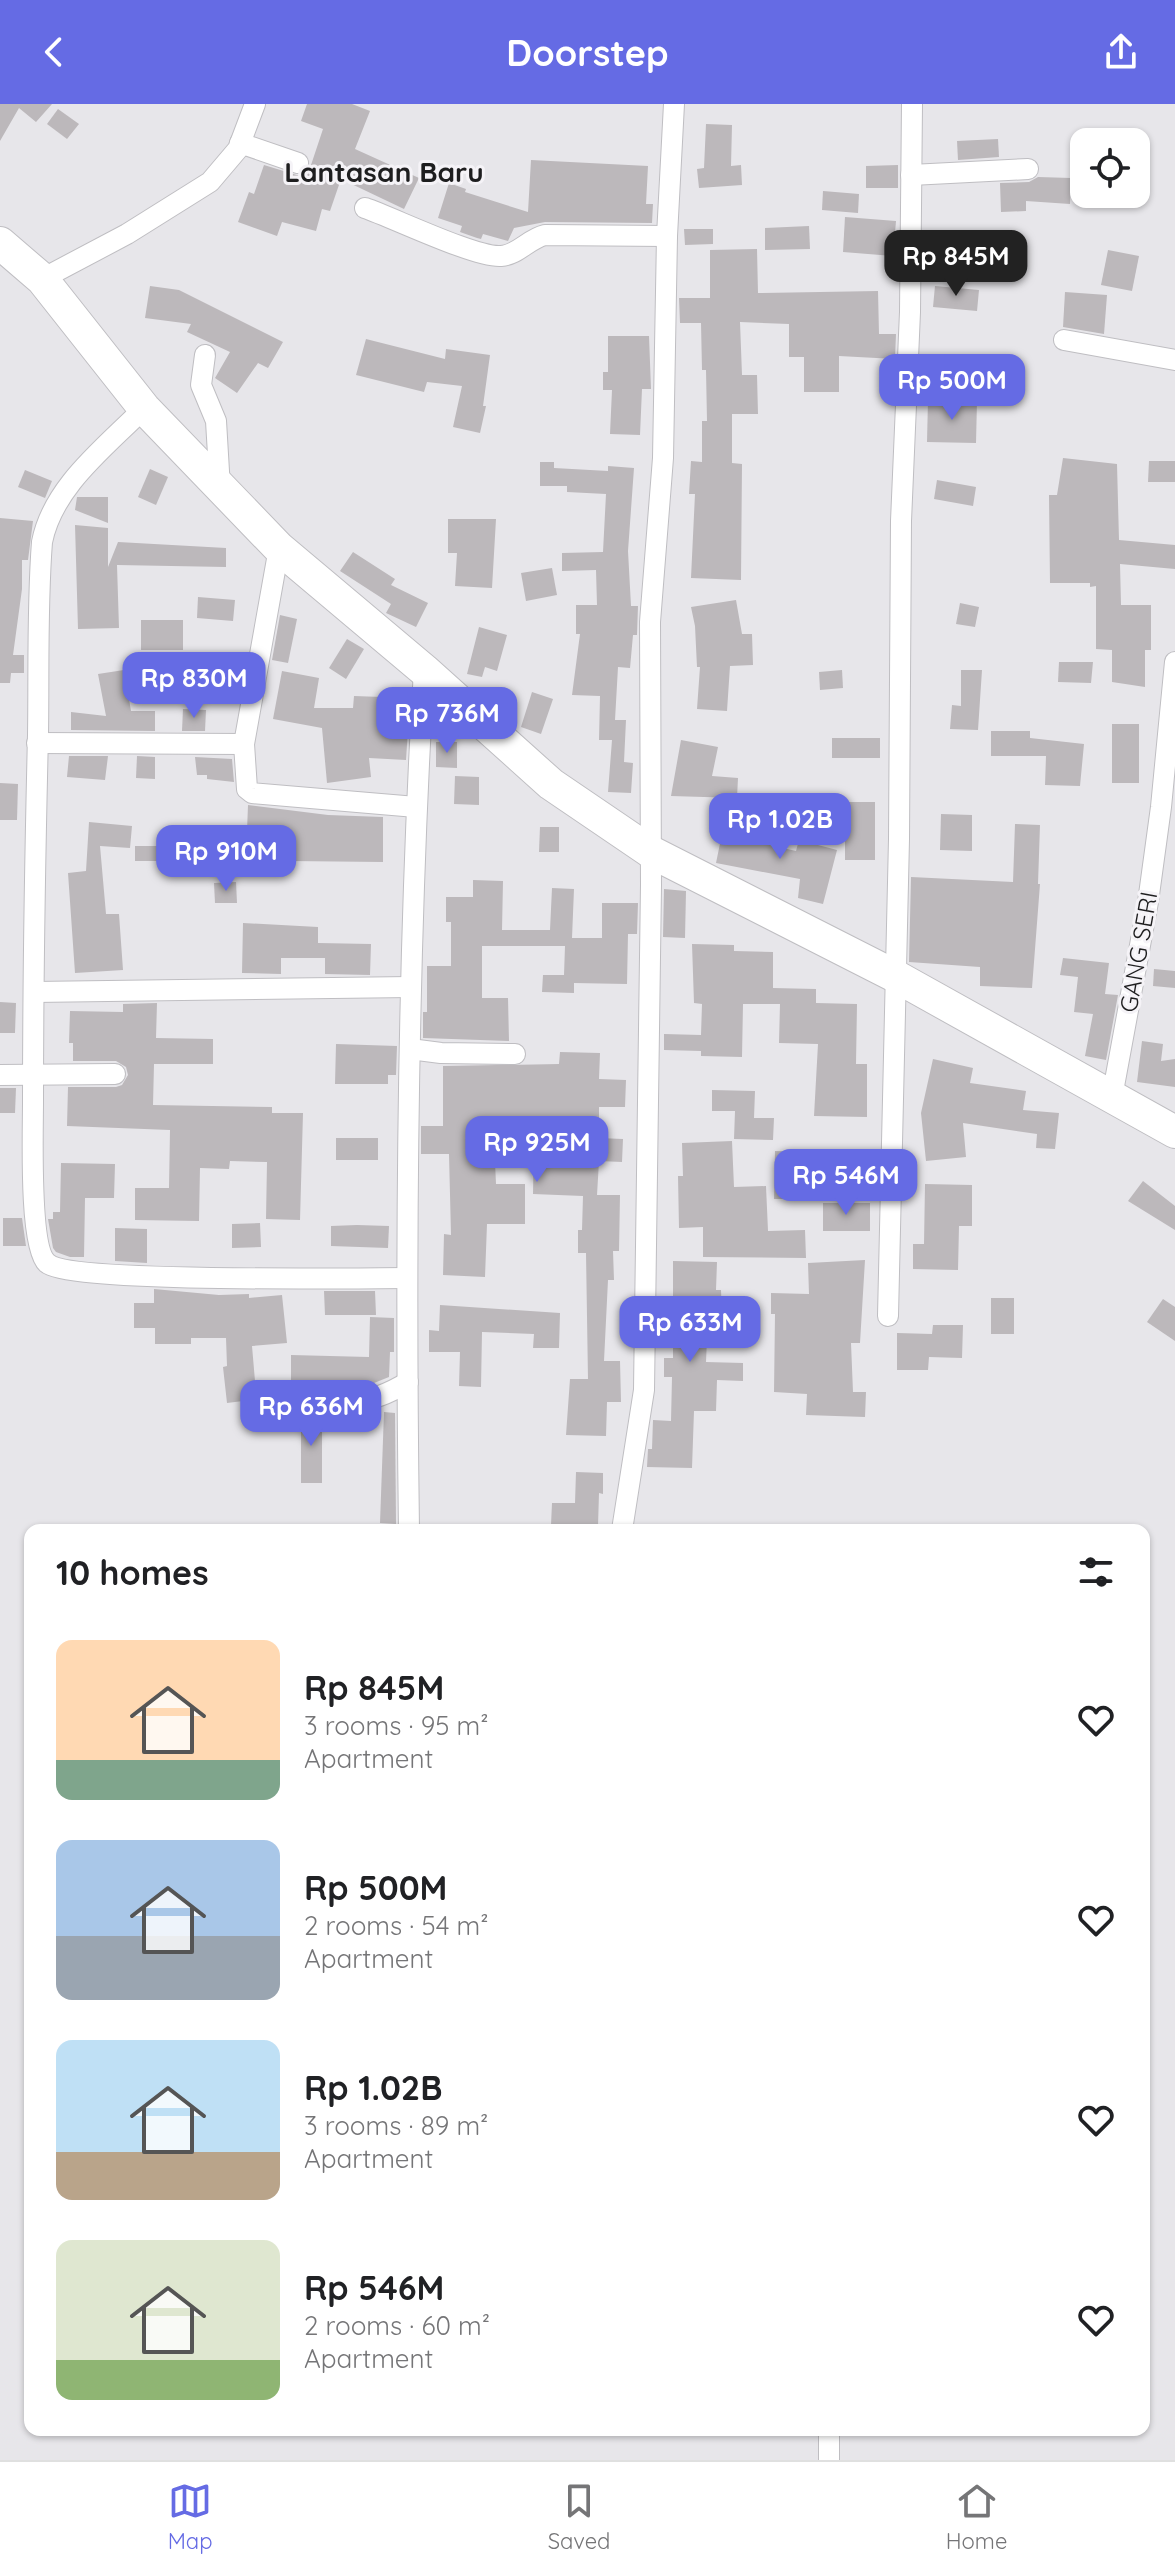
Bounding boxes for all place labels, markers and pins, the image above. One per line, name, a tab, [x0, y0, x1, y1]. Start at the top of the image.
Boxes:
pin: Rp 845M	[882, 230, 1030, 298]
pin: Rp 500M	[878, 354, 1026, 422]
pin: Rp 830M	[120, 652, 268, 720]
pin: Rp 736M	[373, 687, 521, 755]
pin: Rp 1.02B	[697, 793, 863, 861]
pin: Rp 910M	[152, 825, 300, 893]
pin: Rp 925M	[463, 1116, 611, 1184]
pin: Rp 546M	[772, 1149, 920, 1217]
pin: Rp 633M	[616, 1296, 764, 1364]
pin: Rp 636M	[237, 1380, 385, 1448]

